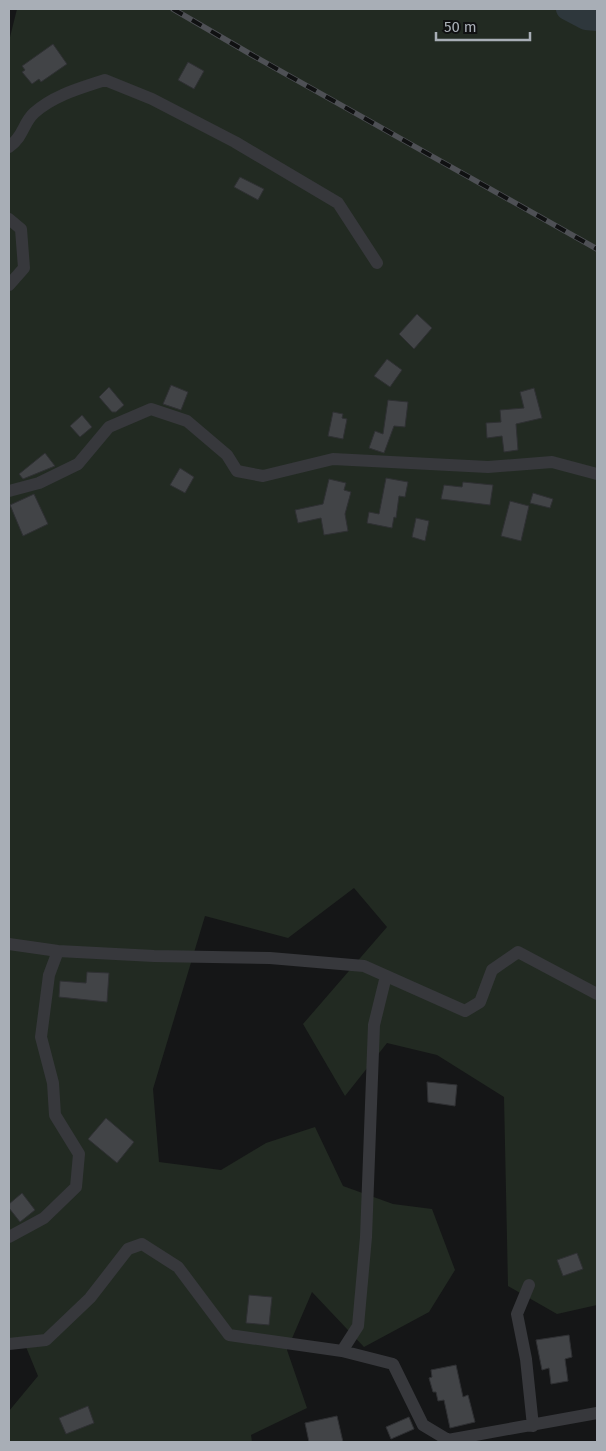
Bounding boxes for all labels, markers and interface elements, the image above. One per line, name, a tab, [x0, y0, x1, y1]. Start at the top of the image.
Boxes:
scale bar	[436, 10, 530, 42]
text: 50 m	[444, 18, 477, 36]

